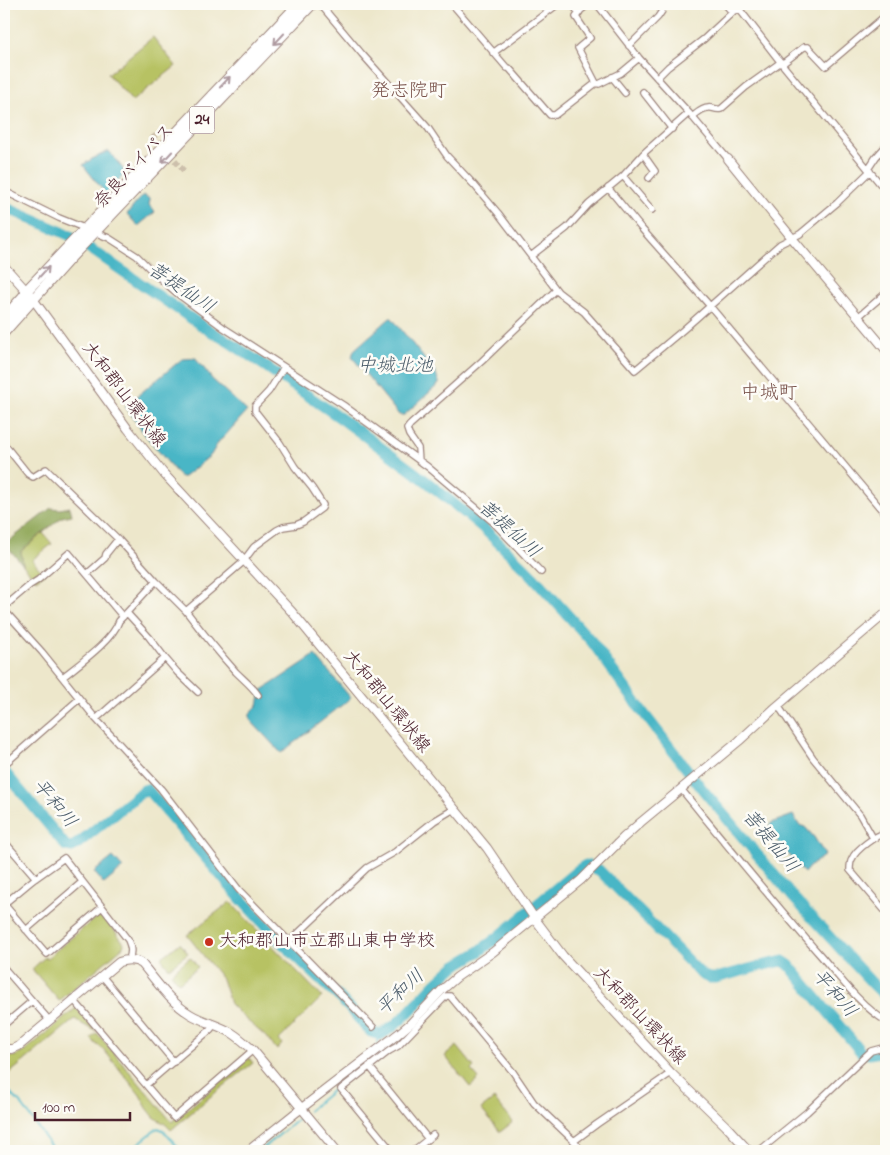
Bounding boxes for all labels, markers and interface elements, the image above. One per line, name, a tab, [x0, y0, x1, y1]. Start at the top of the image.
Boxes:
one-way arrow	[273, 33, 285, 46]
one-way arrow	[219, 76, 231, 89]
district label: 発志院町	[371, 78, 447, 105]
road number: 24	[190, 106, 214, 134]
street label: 奈良バイパス	[89, 119, 181, 215]
one-way arrow	[161, 151, 173, 164]
water label: 菩提仙川	[142, 257, 220, 321]
one-way arrow	[38, 265, 50, 278]
street label: 大和郡山環状線	[75, 337, 171, 453]
water label: 中城北池	[357, 353, 434, 380]
district label: 中城町	[740, 380, 798, 407]
water label: 菩提仙川	[472, 495, 546, 565]
street label: 大和郡山環状線	[336, 645, 436, 759]
water label: 平和川	[25, 773, 83, 835]
water label: 菩提仙川	[735, 804, 805, 880]
place label: 大和郡山市立郡山東中学校	[219, 929, 435, 955]
marker: 大和郡山市立郡山東中学校	[203, 936, 215, 948]
street label: 大和郡山環状線	[587, 961, 691, 1071]
water label: 平和川	[371, 964, 431, 1022]
water label: 平和川	[805, 964, 863, 1024]
scale bar	[35, 1090, 130, 1122]
text: 100 m	[42, 1097, 75, 1119]

